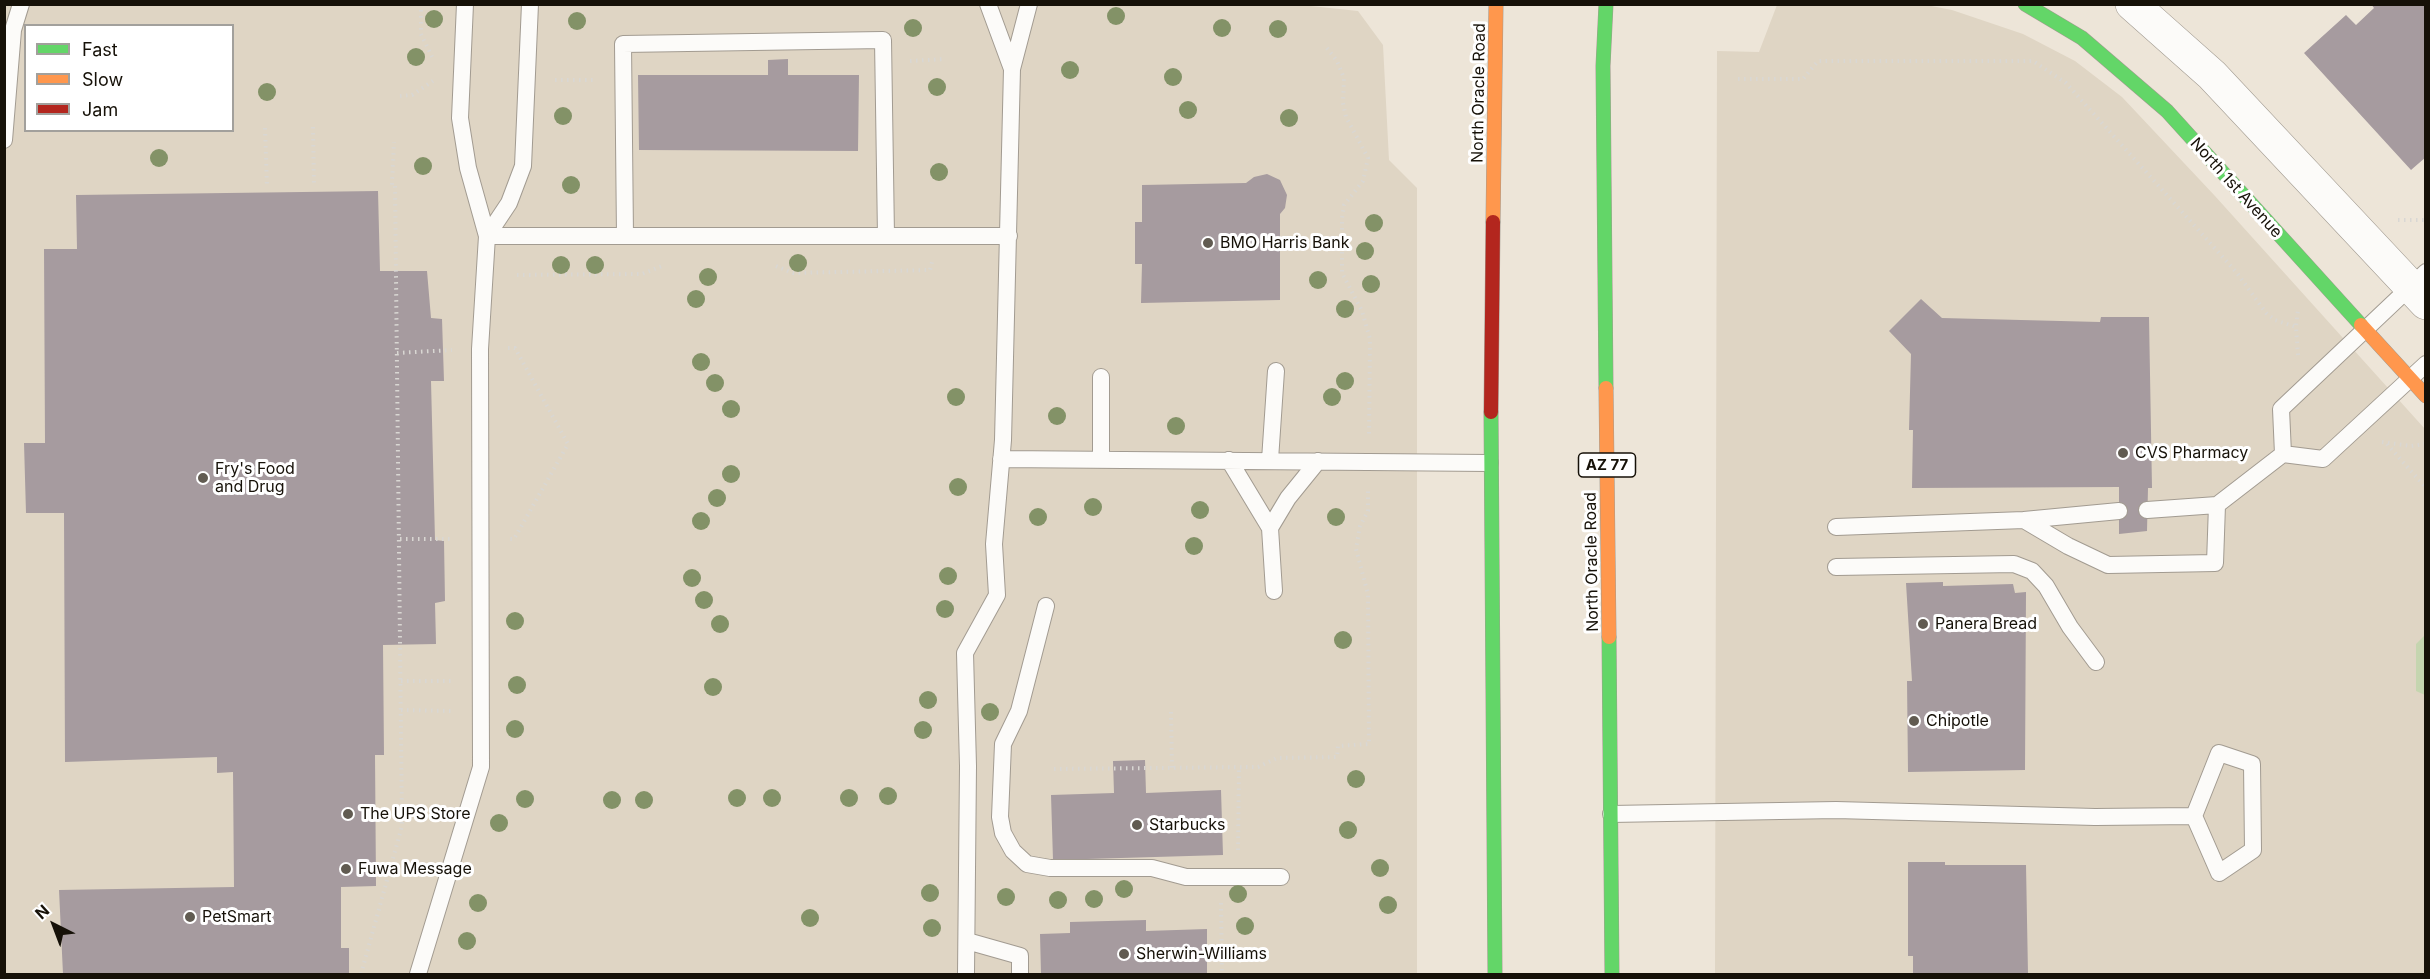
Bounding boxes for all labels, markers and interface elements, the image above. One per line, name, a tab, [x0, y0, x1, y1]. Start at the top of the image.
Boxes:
street label: North Oracle Road	[1468, 23, 1490, 163]
legend	[24, 24, 234, 132]
text: Fast	[82, 39, 118, 60]
text: Slow	[82, 69, 123, 90]
text: Jam	[82, 99, 118, 120]
street label: North 1st Avenue	[2186, 134, 2286, 242]
place label: BMO Harris Bank	[1220, 233, 1350, 253]
marker: BMO Harris Bank	[1201, 236, 1215, 250]
place label: CVS Pharmacy	[2135, 443, 2248, 463]
marker: CVS Pharmacy	[2116, 446, 2130, 460]
road number: AZ 77	[1578, 453, 1636, 477]
place label: Fry's Food and Drug	[215, 459, 295, 497]
marker: Fry's Food and Drug	[196, 471, 210, 485]
street label: North Oracle Road	[1581, 492, 1603, 632]
place label: Panera Bread	[1935, 614, 2037, 634]
marker: Panera Bread	[1916, 617, 1930, 631]
place label: Chipotle	[1926, 711, 1989, 731]
marker: Chipotle	[1907, 714, 1921, 728]
place label: The UPS Store	[360, 804, 471, 824]
marker: The UPS Store	[341, 807, 355, 821]
place label: Starbucks	[1149, 815, 1225, 835]
marker: Starbucks	[1130, 818, 1144, 832]
place label: Fuwa Message	[358, 859, 472, 879]
marker: Fuwa Message	[339, 862, 353, 876]
north arrow	[24, 895, 84, 955]
text: N	[31, 900, 53, 923]
place label: PetSmart	[202, 907, 271, 927]
marker: PetSmart	[183, 910, 197, 924]
place label: Sherwin-Williams	[1136, 944, 1267, 964]
marker: Sherwin-Williams	[1117, 947, 1131, 961]

